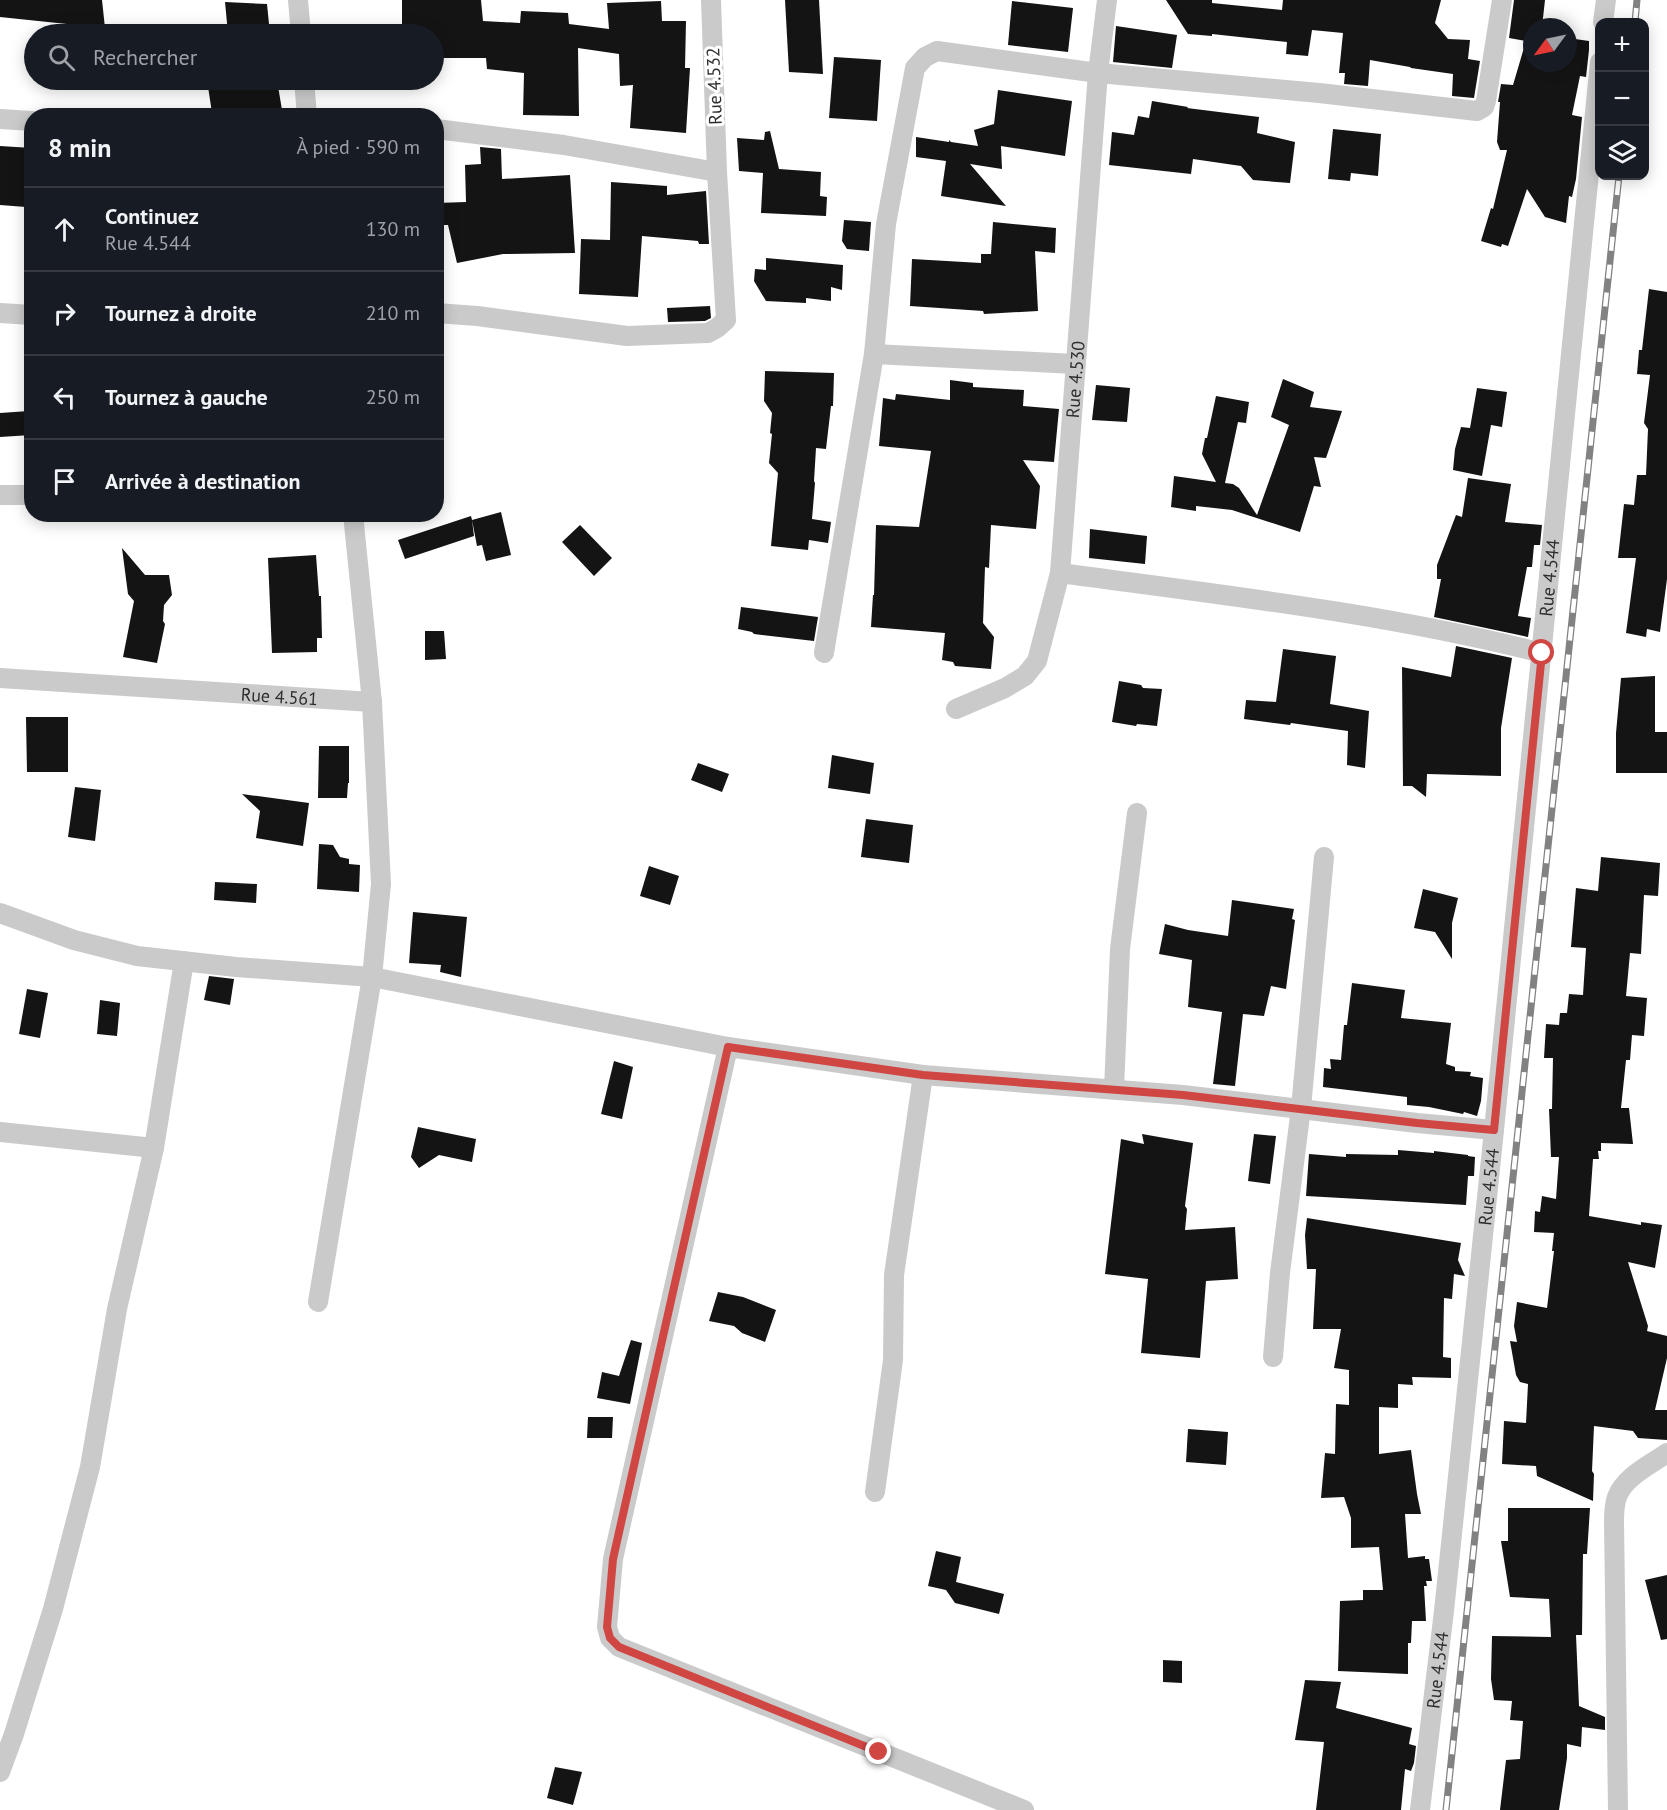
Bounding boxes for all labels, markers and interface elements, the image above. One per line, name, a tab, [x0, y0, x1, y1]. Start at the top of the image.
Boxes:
north arrow	[1523, 18, 1577, 72]
map controls	[1595, 18, 1649, 180]
button: +	[1595, 18, 1649, 72]
search box	[24, 24, 444, 90]
icon: search	[45, 41, 78, 74]
text: Rechercher	[93, 43, 197, 71]
street label: Rue 4.532	[701, 47, 727, 125]
button: −	[1595, 72, 1649, 126]
button: layers	[1595, 126, 1649, 180]
text: 8 min	[48, 131, 111, 164]
text: À pied · 590 m	[296, 134, 420, 160]
text: Continuez	[105, 202, 199, 230]
icon: ahead	[48, 213, 81, 246]
text: 130 m	[366, 216, 420, 242]
text: Rue 4.544	[105, 230, 191, 256]
icon: right	[48, 297, 81, 330]
text: Tournez à droite	[105, 299, 257, 327]
text: 210 m	[366, 300, 420, 326]
street label: Rue 4.530	[1060, 340, 1089, 419]
icon: left	[48, 381, 81, 414]
text: Tournez à gauche	[105, 383, 268, 411]
text: 250 m	[366, 384, 420, 410]
icon: arrive	[48, 465, 81, 498]
text: Arrivée à destination	[105, 467, 301, 495]
street label: Rue 4.544	[1534, 538, 1564, 617]
route start	[1528, 639, 1554, 665]
street label: Rue 4.561	[240, 682, 319, 710]
street label: Rue 4.544	[1473, 1147, 1504, 1226]
street label: Rue 4.544	[1421, 1630, 1453, 1710]
route end	[865, 1738, 891, 1764]

